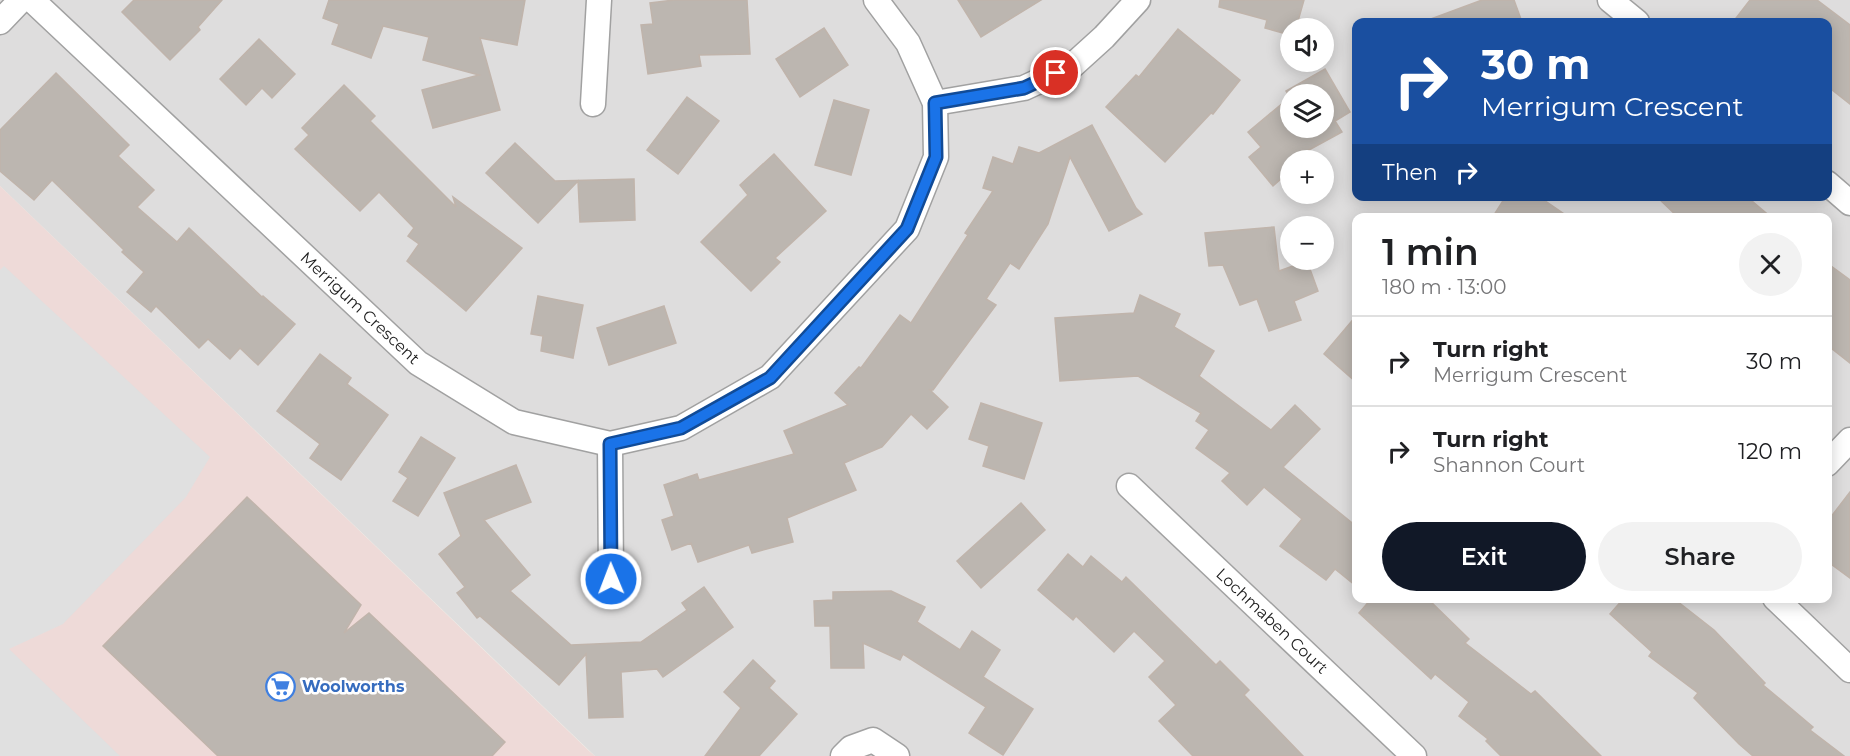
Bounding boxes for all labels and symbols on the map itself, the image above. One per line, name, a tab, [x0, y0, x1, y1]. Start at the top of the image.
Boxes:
pin	[1030, 47, 1081, 98]
street label: Merrigum Crescent	[297, 248, 424, 368]
position arrow	[579, 547, 643, 611]
street label: Lochmaben Court	[1212, 564, 1332, 678]
supermarket icon: Woolworths	[265, 670, 297, 702]
place label: Woolworths	[302, 677, 405, 696]

